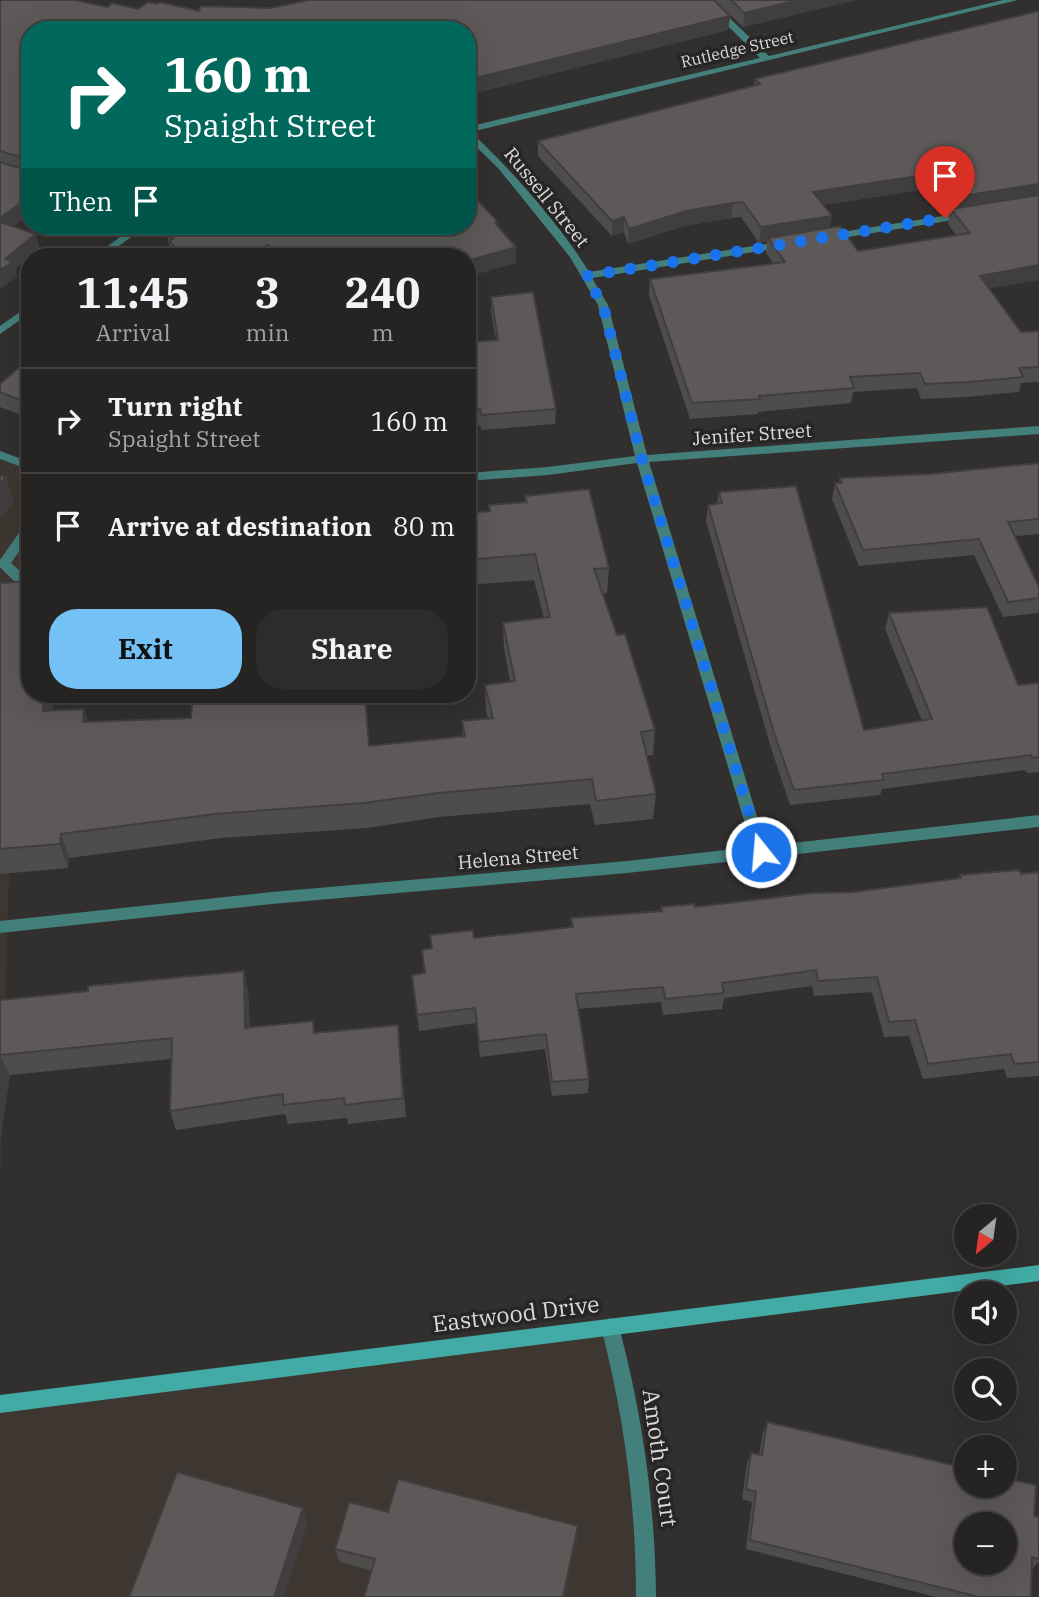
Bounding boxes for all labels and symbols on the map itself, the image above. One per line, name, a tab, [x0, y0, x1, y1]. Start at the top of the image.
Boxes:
street label: Rutledge Street	[679, 26, 796, 72]
street label: Russell Street	[499, 142, 595, 252]
pin	[915, 146, 975, 218]
street label: Jenifer Street	[692, 418, 813, 450]
position arrow	[724, 815, 798, 889]
street label: Helena Street	[457, 840, 580, 874]
north arrow	[954, 1204, 1017, 1267]
street label: Eastwood Drive	[431, 1288, 601, 1338]
street label: Amoth Court	[636, 1387, 686, 1529]

